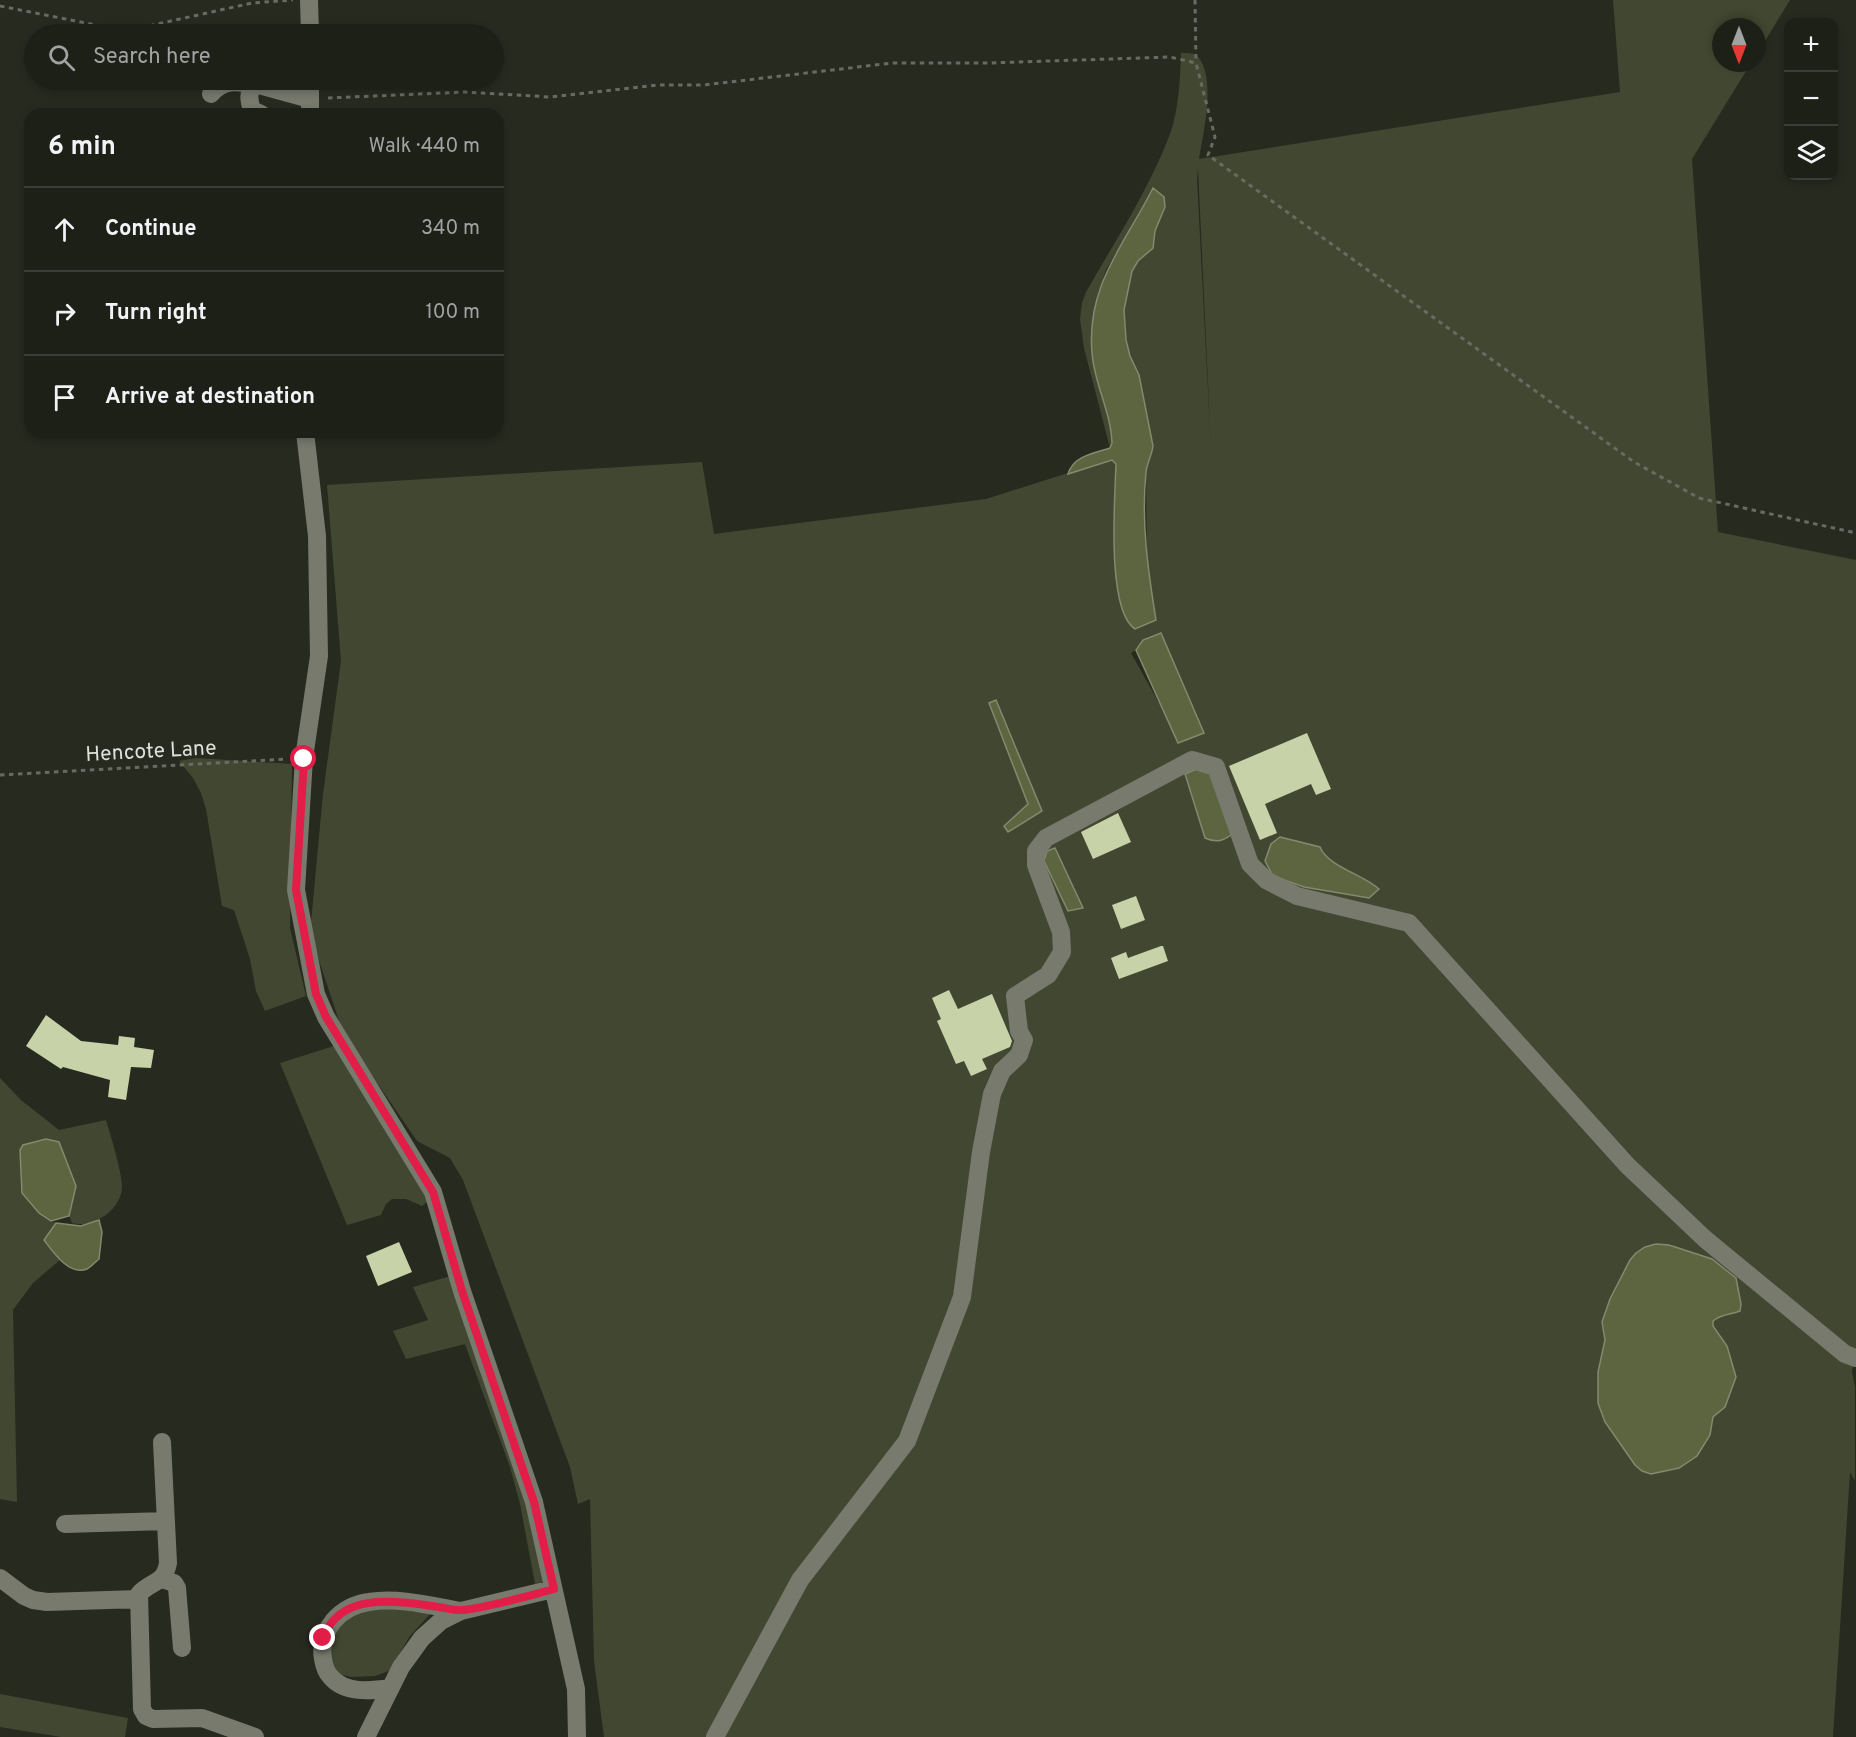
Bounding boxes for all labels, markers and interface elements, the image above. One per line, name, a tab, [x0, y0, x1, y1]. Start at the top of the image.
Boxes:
north arrow	[1712, 18, 1766, 72]
map controls	[1784, 18, 1838, 180]
button: +	[1784, 18, 1838, 72]
search box	[24, 24, 504, 90]
icon: search	[45, 41, 78, 74]
text: Search here	[93, 44, 211, 71]
button: −	[1784, 72, 1838, 126]
button: layers	[1784, 126, 1838, 180]
text: 6 min	[48, 131, 116, 164]
text: Walk · 440 m	[369, 134, 480, 160]
icon: ahead	[48, 213, 81, 246]
text: Continue	[105, 216, 196, 243]
text: 340 m	[421, 216, 480, 242]
icon: right	[48, 297, 81, 330]
text: Turn right	[105, 300, 207, 327]
text: 100 m	[425, 300, 480, 326]
icon: arrive	[48, 381, 81, 414]
text: Arrive at destination	[105, 384, 315, 411]
street label: Hencote Lane	[85, 735, 217, 769]
route start	[290, 745, 316, 771]
route end	[309, 1624, 335, 1650]

